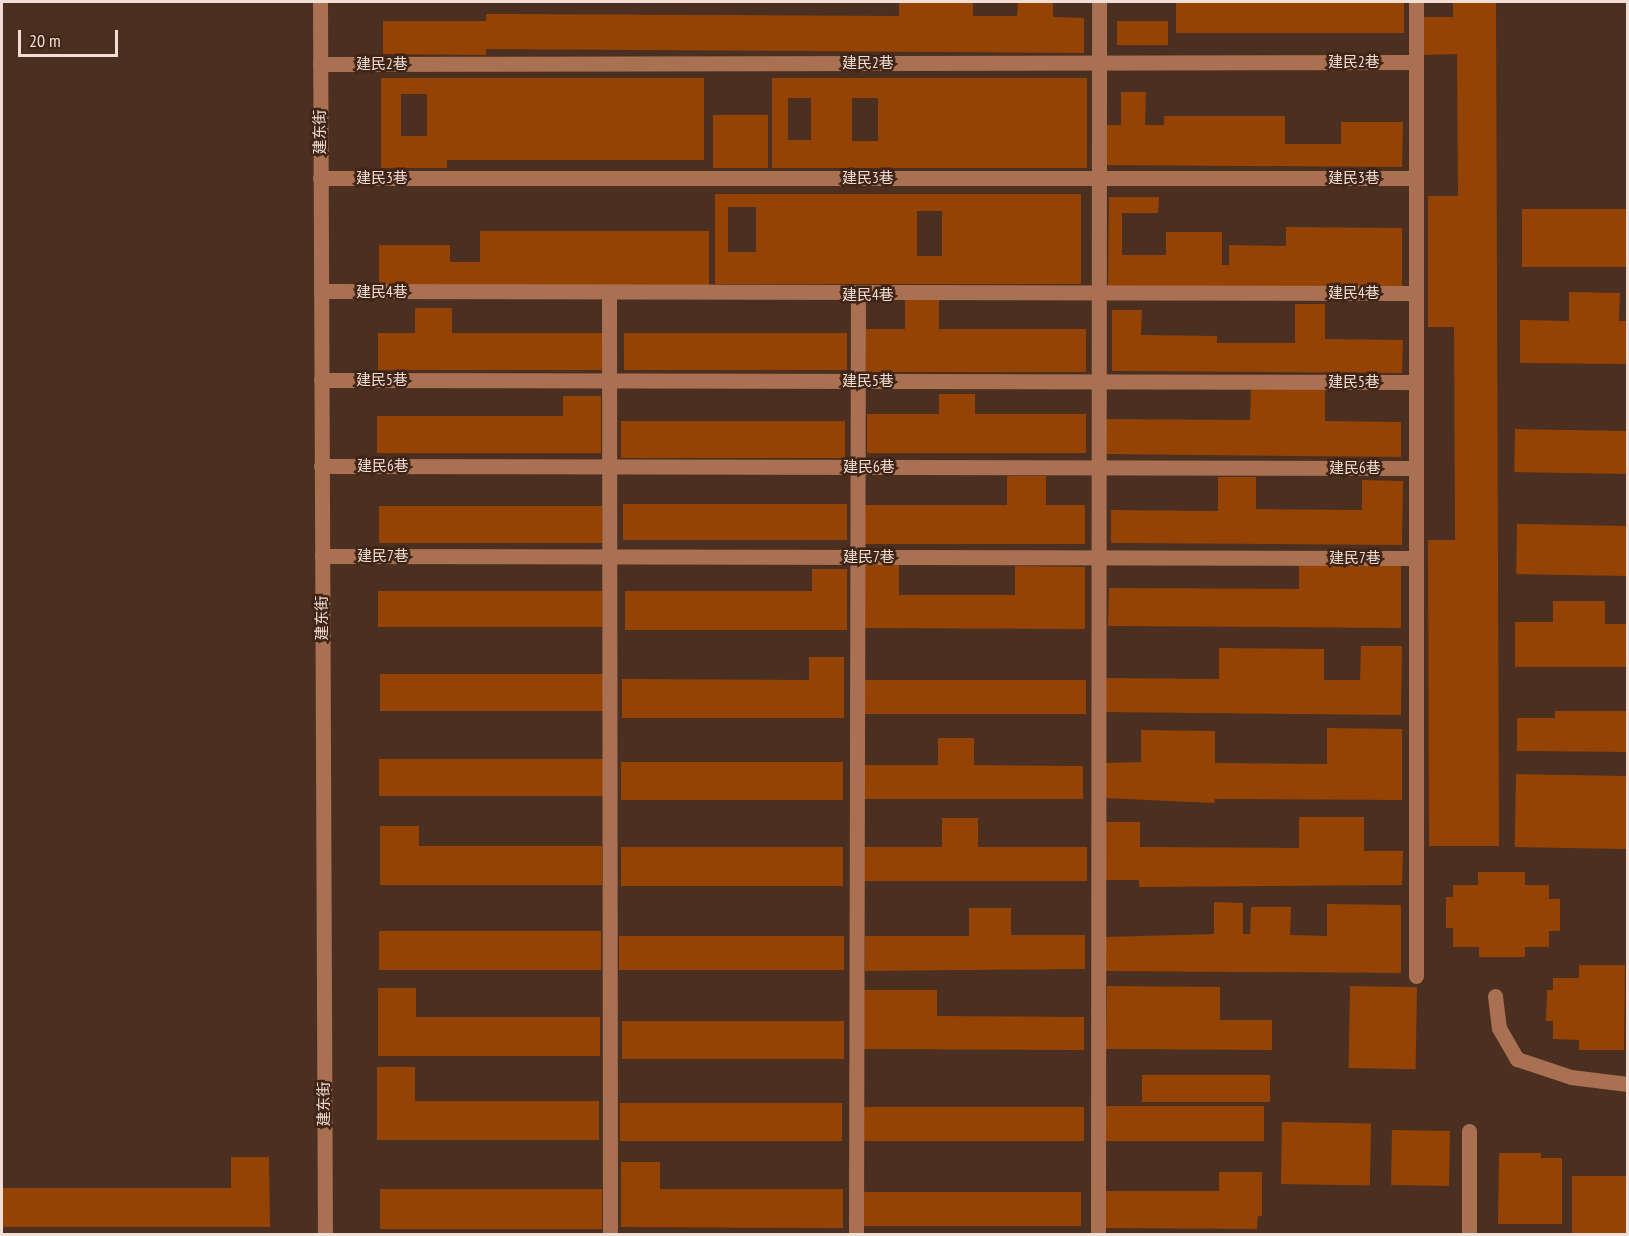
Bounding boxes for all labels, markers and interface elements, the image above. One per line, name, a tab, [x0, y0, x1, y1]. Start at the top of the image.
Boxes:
scale bar	[21, 18, 122, 56]
text: 20 m	[29, 29, 61, 52]
street label: 建民2巷	[1328, 53, 1380, 71]
street label: 建民2巷	[842, 54, 894, 72]
street label: 建民2巷	[356, 55, 408, 73]
street label: 建东街	[311, 110, 329, 154]
street label: 建民3巷	[356, 169, 408, 187]
street label: 建民3巷	[842, 169, 894, 187]
street label: 建民3巷	[1328, 169, 1380, 187]
street label: 建民4巷	[356, 283, 408, 301]
street label: 建民4巷	[1328, 284, 1380, 302]
street label: 建民4巷	[842, 286, 894, 304]
street label: 建民5巷	[356, 371, 408, 389]
street label: 建民5巷	[842, 372, 894, 390]
street label: 建民5巷	[1328, 373, 1380, 391]
street label: 建民6巷	[357, 457, 409, 475]
street label: 建民6巷	[843, 458, 895, 476]
street label: 建民6巷	[1329, 459, 1381, 477]
street label: 建民7巷	[357, 547, 409, 565]
street label: 建民7巷	[843, 548, 895, 566]
street label: 建民7巷	[1329, 549, 1381, 567]
street label: 建东街	[313, 596, 331, 640]
street label: 建东街	[315, 1082, 333, 1126]

